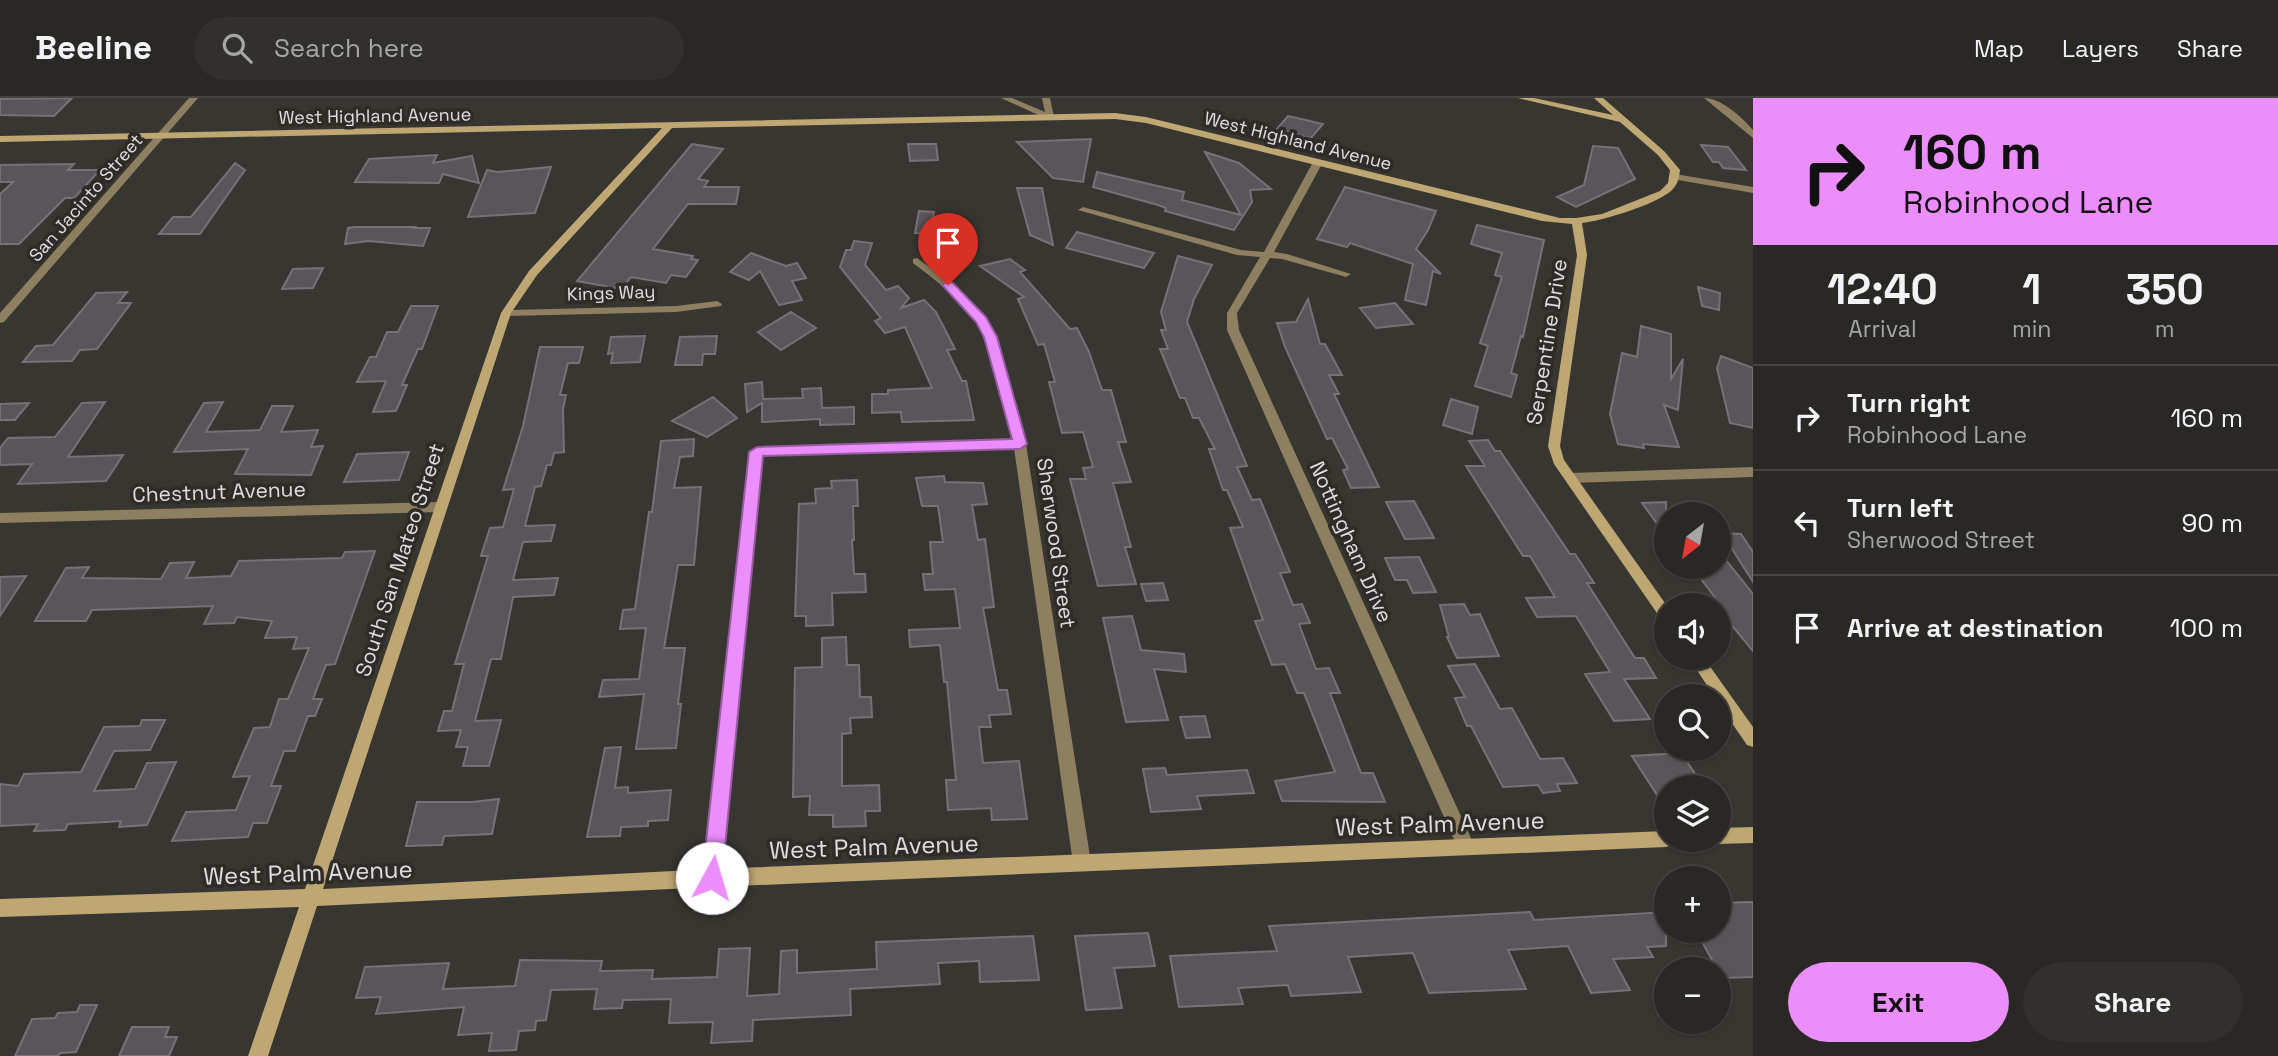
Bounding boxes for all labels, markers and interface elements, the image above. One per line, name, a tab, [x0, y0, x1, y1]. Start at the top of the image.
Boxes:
search box	[194, 17, 684, 80]
text: Beeline	[35, 27, 152, 69]
icon: search	[218, 29, 256, 67]
text: Search here	[274, 31, 424, 65]
text: Map	[1974, 33, 2024, 64]
text: Layers	[2062, 33, 2139, 64]
text: Share	[2177, 33, 2243, 64]
street label: West Highland Avenue	[279, 102, 471, 129]
street label: West Highland Avenue	[1202, 106, 1394, 175]
text: 160 m	[1903, 121, 2041, 183]
icon: right	[1788, 126, 1879, 217]
street label: San Jacinto Street	[24, 129, 147, 266]
text: Robinhood Lane	[1903, 182, 2153, 222]
pin	[918, 213, 978, 285]
icon: arrive	[929, 224, 967, 262]
street label: Serpentine Drive	[1520, 257, 1573, 427]
text: 12:40	[1827, 263, 1938, 316]
text: 1	[2022, 263, 2041, 316]
text: 350	[2126, 263, 2204, 316]
street label: Kings Way	[566, 279, 656, 306]
text: Arrival	[1848, 314, 1917, 344]
text: min	[2012, 314, 2051, 344]
text: m	[2155, 314, 2175, 344]
text: Turn right	[1847, 386, 1971, 420]
icon: right	[1788, 399, 1826, 437]
text: 160 m	[2171, 401, 2243, 435]
text: Robinhood Lane	[1847, 420, 2027, 450]
street label: South San Mateo Street	[349, 440, 450, 680]
street label: Sherwood Street	[1031, 456, 1082, 630]
street label: Nottingham Drive	[1304, 457, 1399, 627]
street label: Chestnut Avenue	[132, 475, 306, 508]
text: Turn left	[1847, 491, 1954, 525]
north arrow	[1654, 502, 1731, 579]
map controls	[1654, 502, 1731, 1034]
icon: left	[1788, 504, 1826, 542]
text: 90 m	[2181, 506, 2243, 540]
text: Sherwood Street	[1847, 525, 2035, 555]
button: sound	[1654, 593, 1731, 670]
icon: arrive	[1788, 609, 1826, 647]
text: Arrive at destination	[1847, 611, 2104, 645]
text: 100 m	[2170, 611, 2243, 645]
button: search	[1654, 684, 1731, 761]
button: layers	[1654, 775, 1731, 852]
street label: West Palm Avenue	[1335, 804, 1545, 843]
street label: West Palm Avenue	[769, 827, 979, 866]
position arrow	[675, 841, 749, 915]
street label: West Palm Avenue	[203, 853, 413, 892]
button: +	[1654, 866, 1731, 943]
button: −	[1654, 957, 1731, 1034]
button: Exit	[1788, 962, 2009, 1042]
button: Share	[2023, 962, 2243, 1042]

